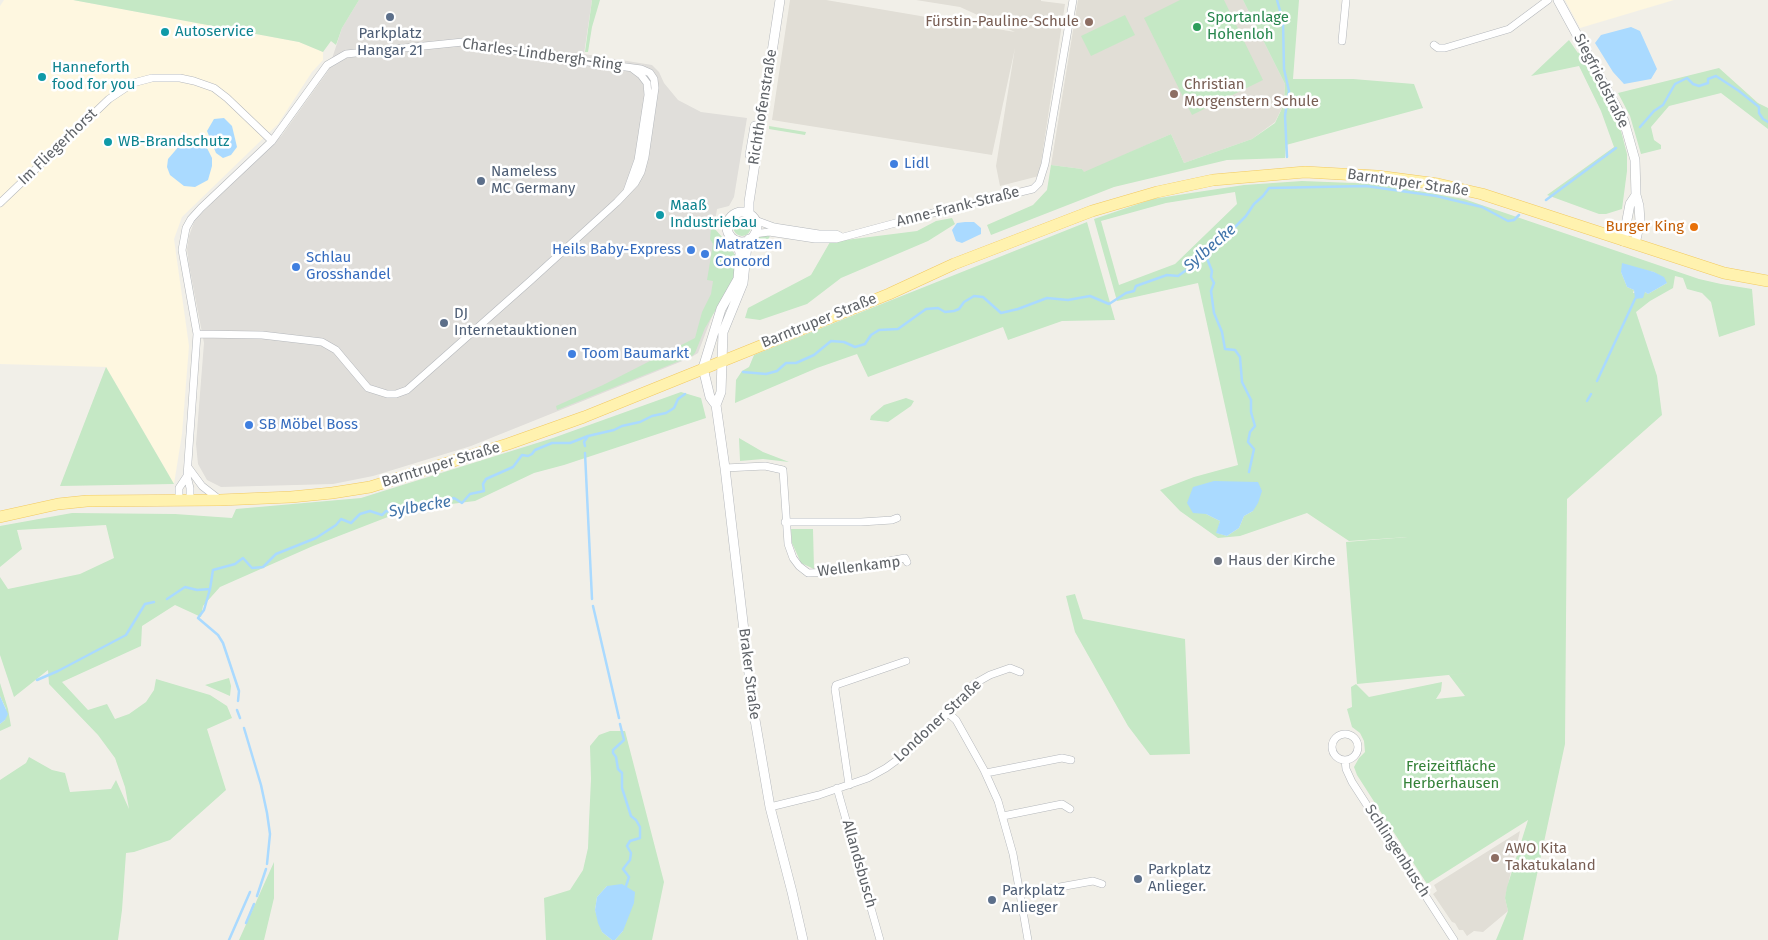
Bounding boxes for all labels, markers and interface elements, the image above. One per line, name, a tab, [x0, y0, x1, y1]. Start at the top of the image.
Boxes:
place label: Sportanlage Hohenloh	[1207, 9, 1289, 44]
marker: Parkplatz Hangar 21	[384, 11, 396, 23]
place label: Fürstin-Pauline-Schule	[925, 13, 1079, 31]
marker: Fürstin-Pauline-Schule	[1083, 16, 1095, 28]
marker: Sportanlage Hohenloh	[1191, 21, 1203, 33]
place label: Autoservice	[175, 23, 254, 41]
place label: Parkplatz Hangar 21	[357, 25, 423, 60]
marker: Autoservice	[159, 26, 171, 38]
street label: Siegfriedstraße	[1569, 31, 1633, 131]
street label: Charles-Lindbergh-Ring	[461, 35, 623, 75]
street label: Richthofenstraße	[745, 48, 781, 166]
place label: Hanneforth food for you	[52, 59, 136, 94]
marker: Hanneforth food for you	[36, 71, 48, 83]
place label: Christian Morgenstern Schule	[1184, 76, 1319, 111]
marker: Christian Morgenstern Schule	[1168, 88, 1180, 100]
street label: Im Fliegerhorst	[15, 105, 101, 189]
place label: WB-Brandschutz	[118, 133, 230, 151]
marker: WB-Brandschutz	[102, 136, 114, 148]
place label: Lidl	[904, 155, 929, 173]
marker: Lidl	[888, 158, 900, 170]
place label: Nameless MC Germany	[491, 163, 575, 198]
street label: Barntruper Straße	[1346, 166, 1470, 200]
marker: Nameless MC Germany	[475, 175, 487, 187]
street label: Anne-Frank-Straße	[895, 183, 1021, 231]
place label: Maaß Industriebau	[670, 197, 757, 232]
marker: Maaß Industriebau	[654, 209, 666, 221]
place label: Burger King	[1605, 218, 1684, 236]
water label: Sylbecke	[1180, 220, 1240, 276]
marker: Burger King	[1688, 221, 1700, 233]
place label: Matratzen Concord	[715, 236, 782, 271]
place label: Heils Baby-Express	[552, 241, 681, 259]
marker: Heils Baby-Express	[685, 244, 697, 256]
marker: Matratzen Concord	[699, 248, 711, 260]
place label: Schlau Grosshandel	[306, 249, 391, 284]
marker: Schlau Grosshandel	[290, 261, 302, 273]
street label: Barntruper Straße	[759, 290, 879, 352]
place label: DJ Internetauktionen	[454, 305, 577, 340]
marker: DJ Internetauktionen	[438, 317, 450, 329]
place label: Toom Baumarkt	[582, 345, 689, 363]
marker: Toom Baumarkt	[566, 348, 578, 360]
place label: SB Möbel Boss	[259, 416, 358, 434]
marker: SB Möbel Boss	[243, 419, 255, 431]
street label: Barntruper Straße	[380, 438, 502, 492]
water label: Sylbecke	[387, 492, 453, 522]
place label: Haus der Kirche	[1228, 552, 1336, 570]
street label: Wellenkamp	[816, 553, 902, 581]
marker: Haus der Kirche	[1212, 555, 1224, 567]
street label: Braker Straße	[734, 627, 764, 721]
street label: Londoner Straße	[890, 676, 986, 766]
park label: Freizeitfläche Herberhausen	[1403, 758, 1499, 793]
street label: Schlingenbusch	[1360, 801, 1434, 901]
street label: Allandsbusch	[838, 818, 880, 910]
place label: AWO Kita Takatukaland	[1505, 840, 1596, 875]
marker: AWO Kita Takatukaland	[1489, 852, 1501, 864]
place label: Parkplatz Anlieger.	[1148, 861, 1211, 896]
marker: Parkplatz Anlieger.	[1132, 873, 1144, 885]
place label: Parkplatz Anlieger	[1002, 882, 1065, 917]
marker: Parkplatz Anlieger	[986, 894, 998, 906]

